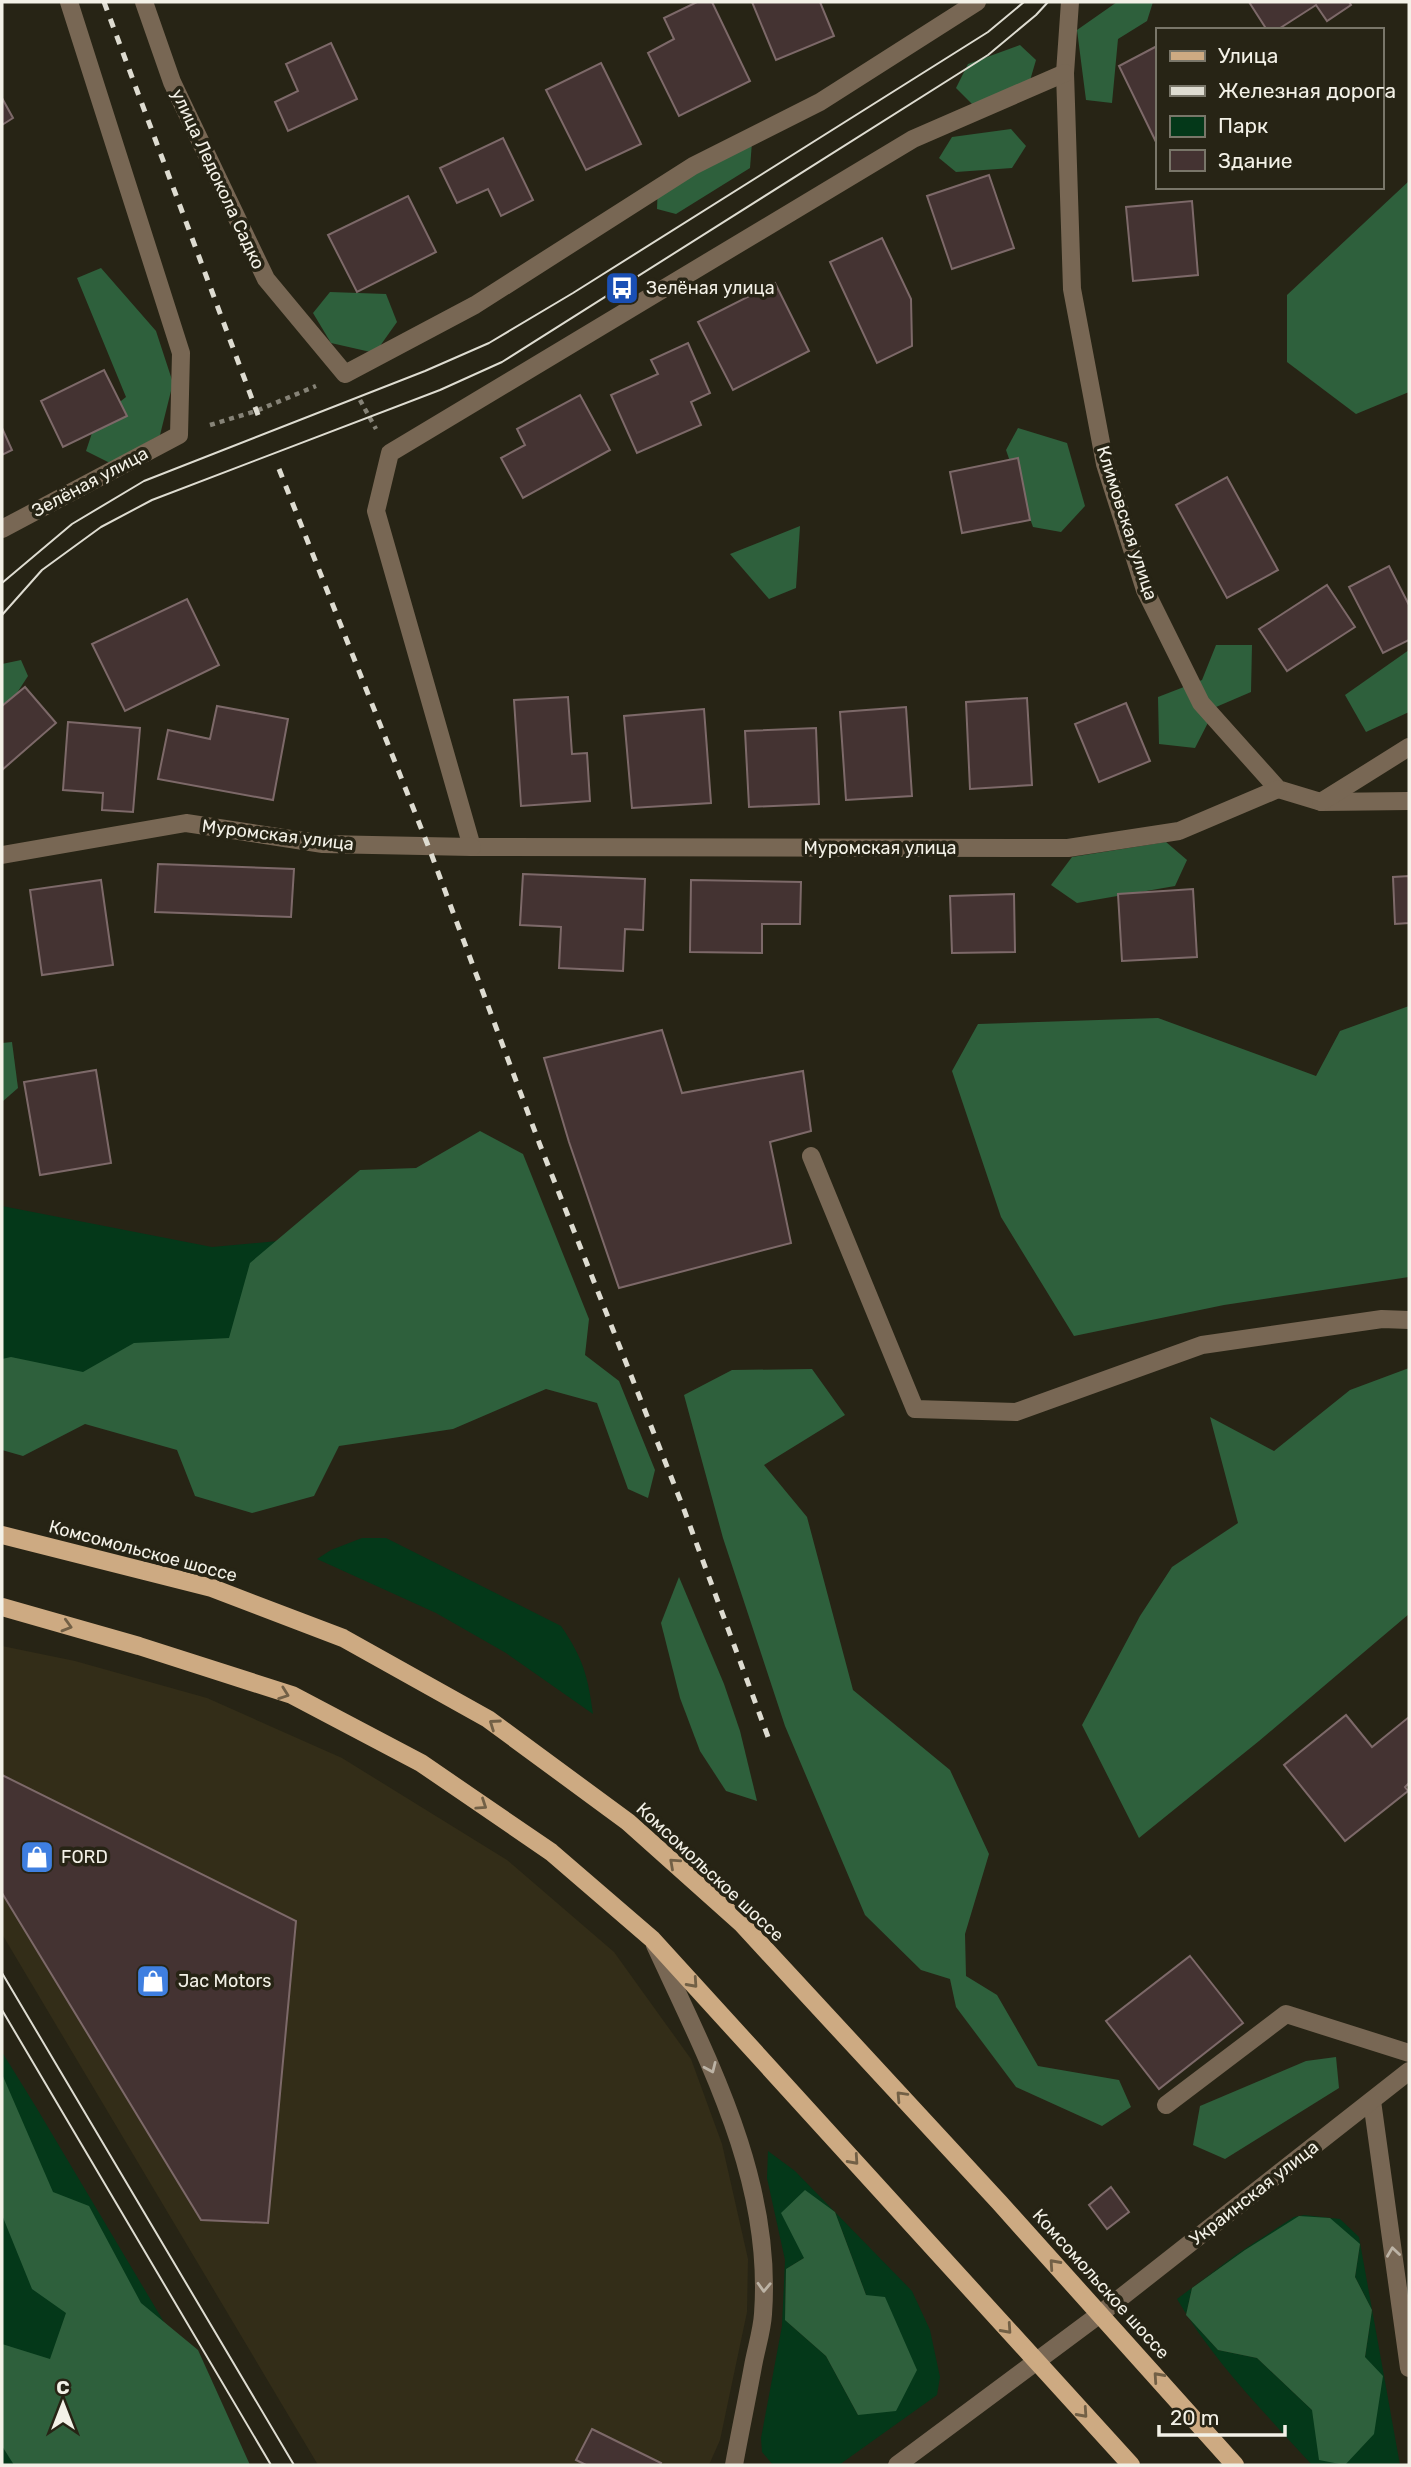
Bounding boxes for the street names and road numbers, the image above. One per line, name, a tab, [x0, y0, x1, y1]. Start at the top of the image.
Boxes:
street label: улица Ледокола Садко	[167, 85, 269, 273]
street label: Зелёная улица	[28, 442, 152, 522]
street label: Климовская улица	[1092, 443, 1162, 603]
street label: Муромская улица	[201, 815, 355, 855]
street label: Муромская улица	[803, 837, 957, 859]
street label: Комсомольское шоссе	[46, 1515, 240, 1587]
street label: Комсомольское шоссе	[631, 1798, 789, 1946]
street label: Украинская улица	[1185, 2136, 1323, 2250]
street label: Комсомольское шоссе	[1028, 2204, 1174, 2364]

